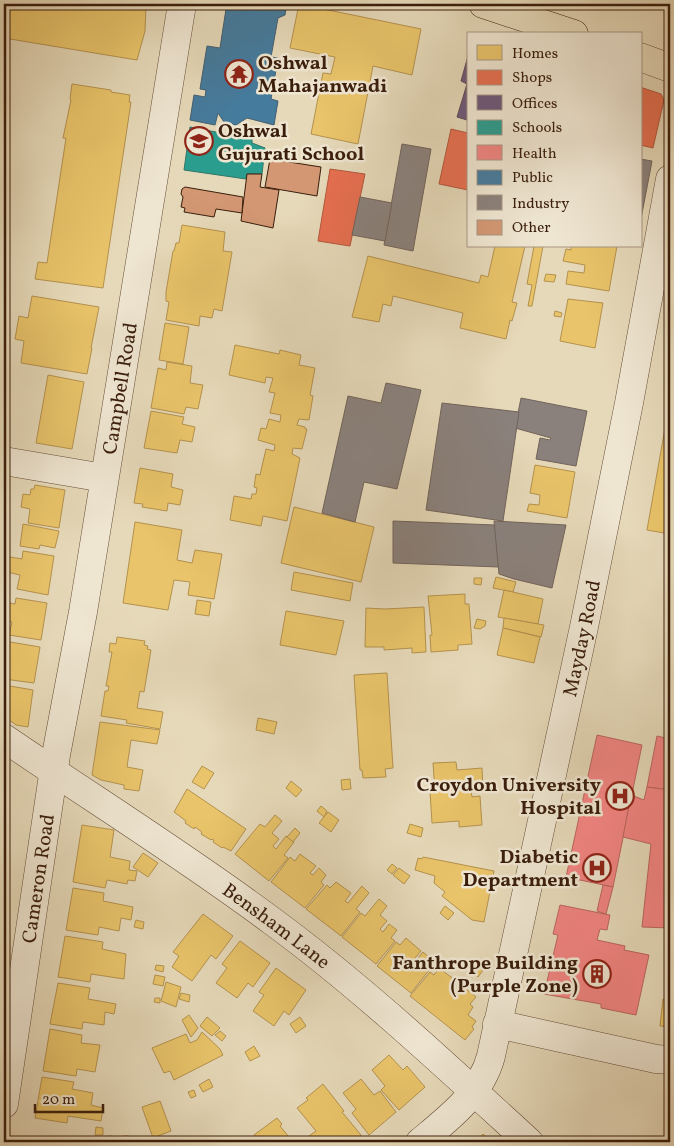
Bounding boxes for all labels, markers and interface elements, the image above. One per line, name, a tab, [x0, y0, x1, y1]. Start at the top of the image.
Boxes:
legend	[467, 32, 642, 248]
text: Homes	[512, 44, 558, 65]
place label: Oshwal Mahajanwadi	[258, 50, 387, 101]
temple icon: Oshwal Mahajanwadi	[224, 59, 254, 89]
text: Shops	[512, 68, 552, 89]
text: Offices	[512, 94, 557, 115]
place label: Oshwal Gujurati School	[218, 118, 364, 169]
text: Schools	[512, 118, 562, 139]
school or university icon: Oshwal Gujurati School	[184, 126, 214, 156]
text: Health	[512, 144, 557, 165]
text: Public	[512, 168, 553, 189]
text: Industry	[512, 194, 569, 215]
text: Other	[512, 218, 551, 239]
street label: Campbell Road	[97, 320, 146, 457]
street label: Mayday Road	[557, 578, 609, 700]
place label: Croydon University Hospital	[417, 772, 601, 823]
hospital icon: Croydon University Hospital	[605, 781, 635, 811]
street label: Cameron Road	[16, 812, 63, 945]
place label: Diabetic Department	[463, 844, 578, 895]
hospital icon: Diabetic Department	[582, 853, 612, 883]
street label: Bensham Lane	[216, 877, 336, 977]
place label: Fanthrope Building (Purple Zone)	[392, 950, 578, 1001]
building icon: Fanthrope Building (Purple Zone)	[582, 959, 612, 989]
scale bar	[35, 1081, 102, 1113]
text: 20 m	[42, 1090, 75, 1111]

